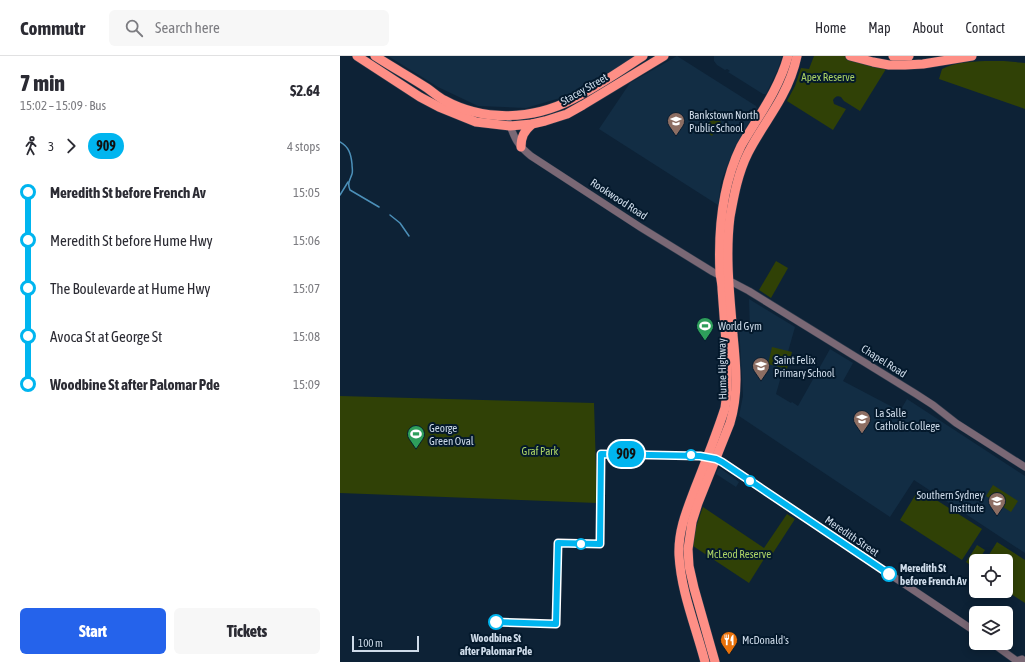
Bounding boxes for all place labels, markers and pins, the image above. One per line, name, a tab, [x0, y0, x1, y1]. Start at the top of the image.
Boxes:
place label: Bankstown North Public School	[689, 109, 758, 134]
school or university icon: Bankstown North Public School	[666, 111, 686, 136]
sports icon: World Gym	[695, 316, 715, 341]
place label: World Gym	[718, 320, 762, 332]
place label: Saint Felix Primary School	[774, 354, 835, 379]
school or university icon: Saint Felix Primary School	[751, 356, 771, 381]
place label: La Salle Catholic College	[875, 407, 940, 432]
school or university icon: La Salle Catholic College	[852, 409, 872, 434]
place label: George Green Oval	[429, 422, 474, 447]
sports icon: George Green Oval	[406, 424, 426, 449]
unlabelled marker	[685, 449, 697, 461]
unlabelled marker	[744, 475, 756, 487]
place label: Southern Sydney Institute	[916, 489, 984, 514]
school or university icon: Southern Sydney Institute	[987, 491, 1007, 516]
unlabelled marker	[575, 538, 587, 550]
place label: Meredith St before French Av	[900, 562, 967, 587]
marker: Meredith St before French Av	[881, 566, 897, 582]
marker: Woodbine St after Palomar Pde	[488, 614, 504, 630]
restaurant icon: McDonald's	[719, 630, 739, 655]
place label: Woodbine St after Palomar Pde	[460, 632, 532, 657]
place label: McDonald's	[742, 634, 789, 646]

